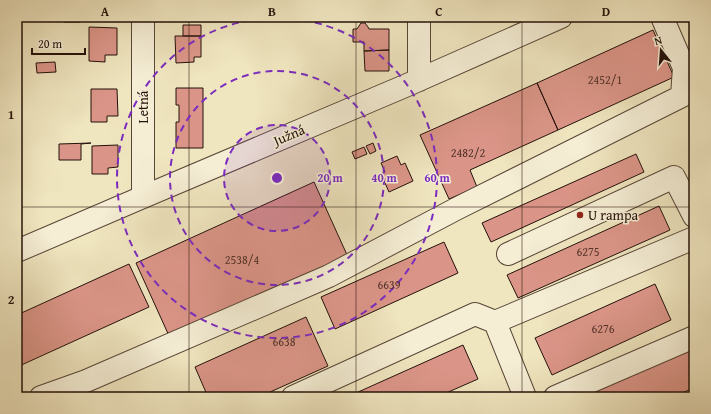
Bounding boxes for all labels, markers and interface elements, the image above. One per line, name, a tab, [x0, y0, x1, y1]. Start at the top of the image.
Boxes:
text: A	[101, 2, 110, 21]
text: B	[268, 2, 276, 21]
text: C	[435, 2, 443, 21]
text: D	[602, 2, 610, 21]
scale bar	[32, 30, 85, 56]
north arrow	[641, 30, 681, 70]
text: N	[652, 32, 665, 49]
text: 20 m	[38, 35, 62, 52]
house number: 2452/1	[588, 71, 622, 88]
street label: Letná	[133, 90, 153, 123]
text: 1	[8, 105, 14, 124]
street label: Južná	[268, 119, 308, 151]
house number: 2482/2	[451, 144, 485, 161]
text: 20 m	[317, 169, 343, 186]
text: 40 m	[371, 169, 397, 186]
text: 60 m	[424, 169, 450, 186]
centre of rings	[270, 171, 284, 185]
place label: U rampa	[588, 205, 639, 225]
marker: U rampa	[575, 210, 585, 220]
house number: 6275	[576, 243, 600, 260]
house number: 2538/4	[225, 251, 259, 268]
house number: 6639	[377, 276, 401, 293]
text: 2	[8, 290, 15, 309]
house number: 6276	[591, 320, 615, 337]
house number: 6638	[272, 333, 296, 350]

